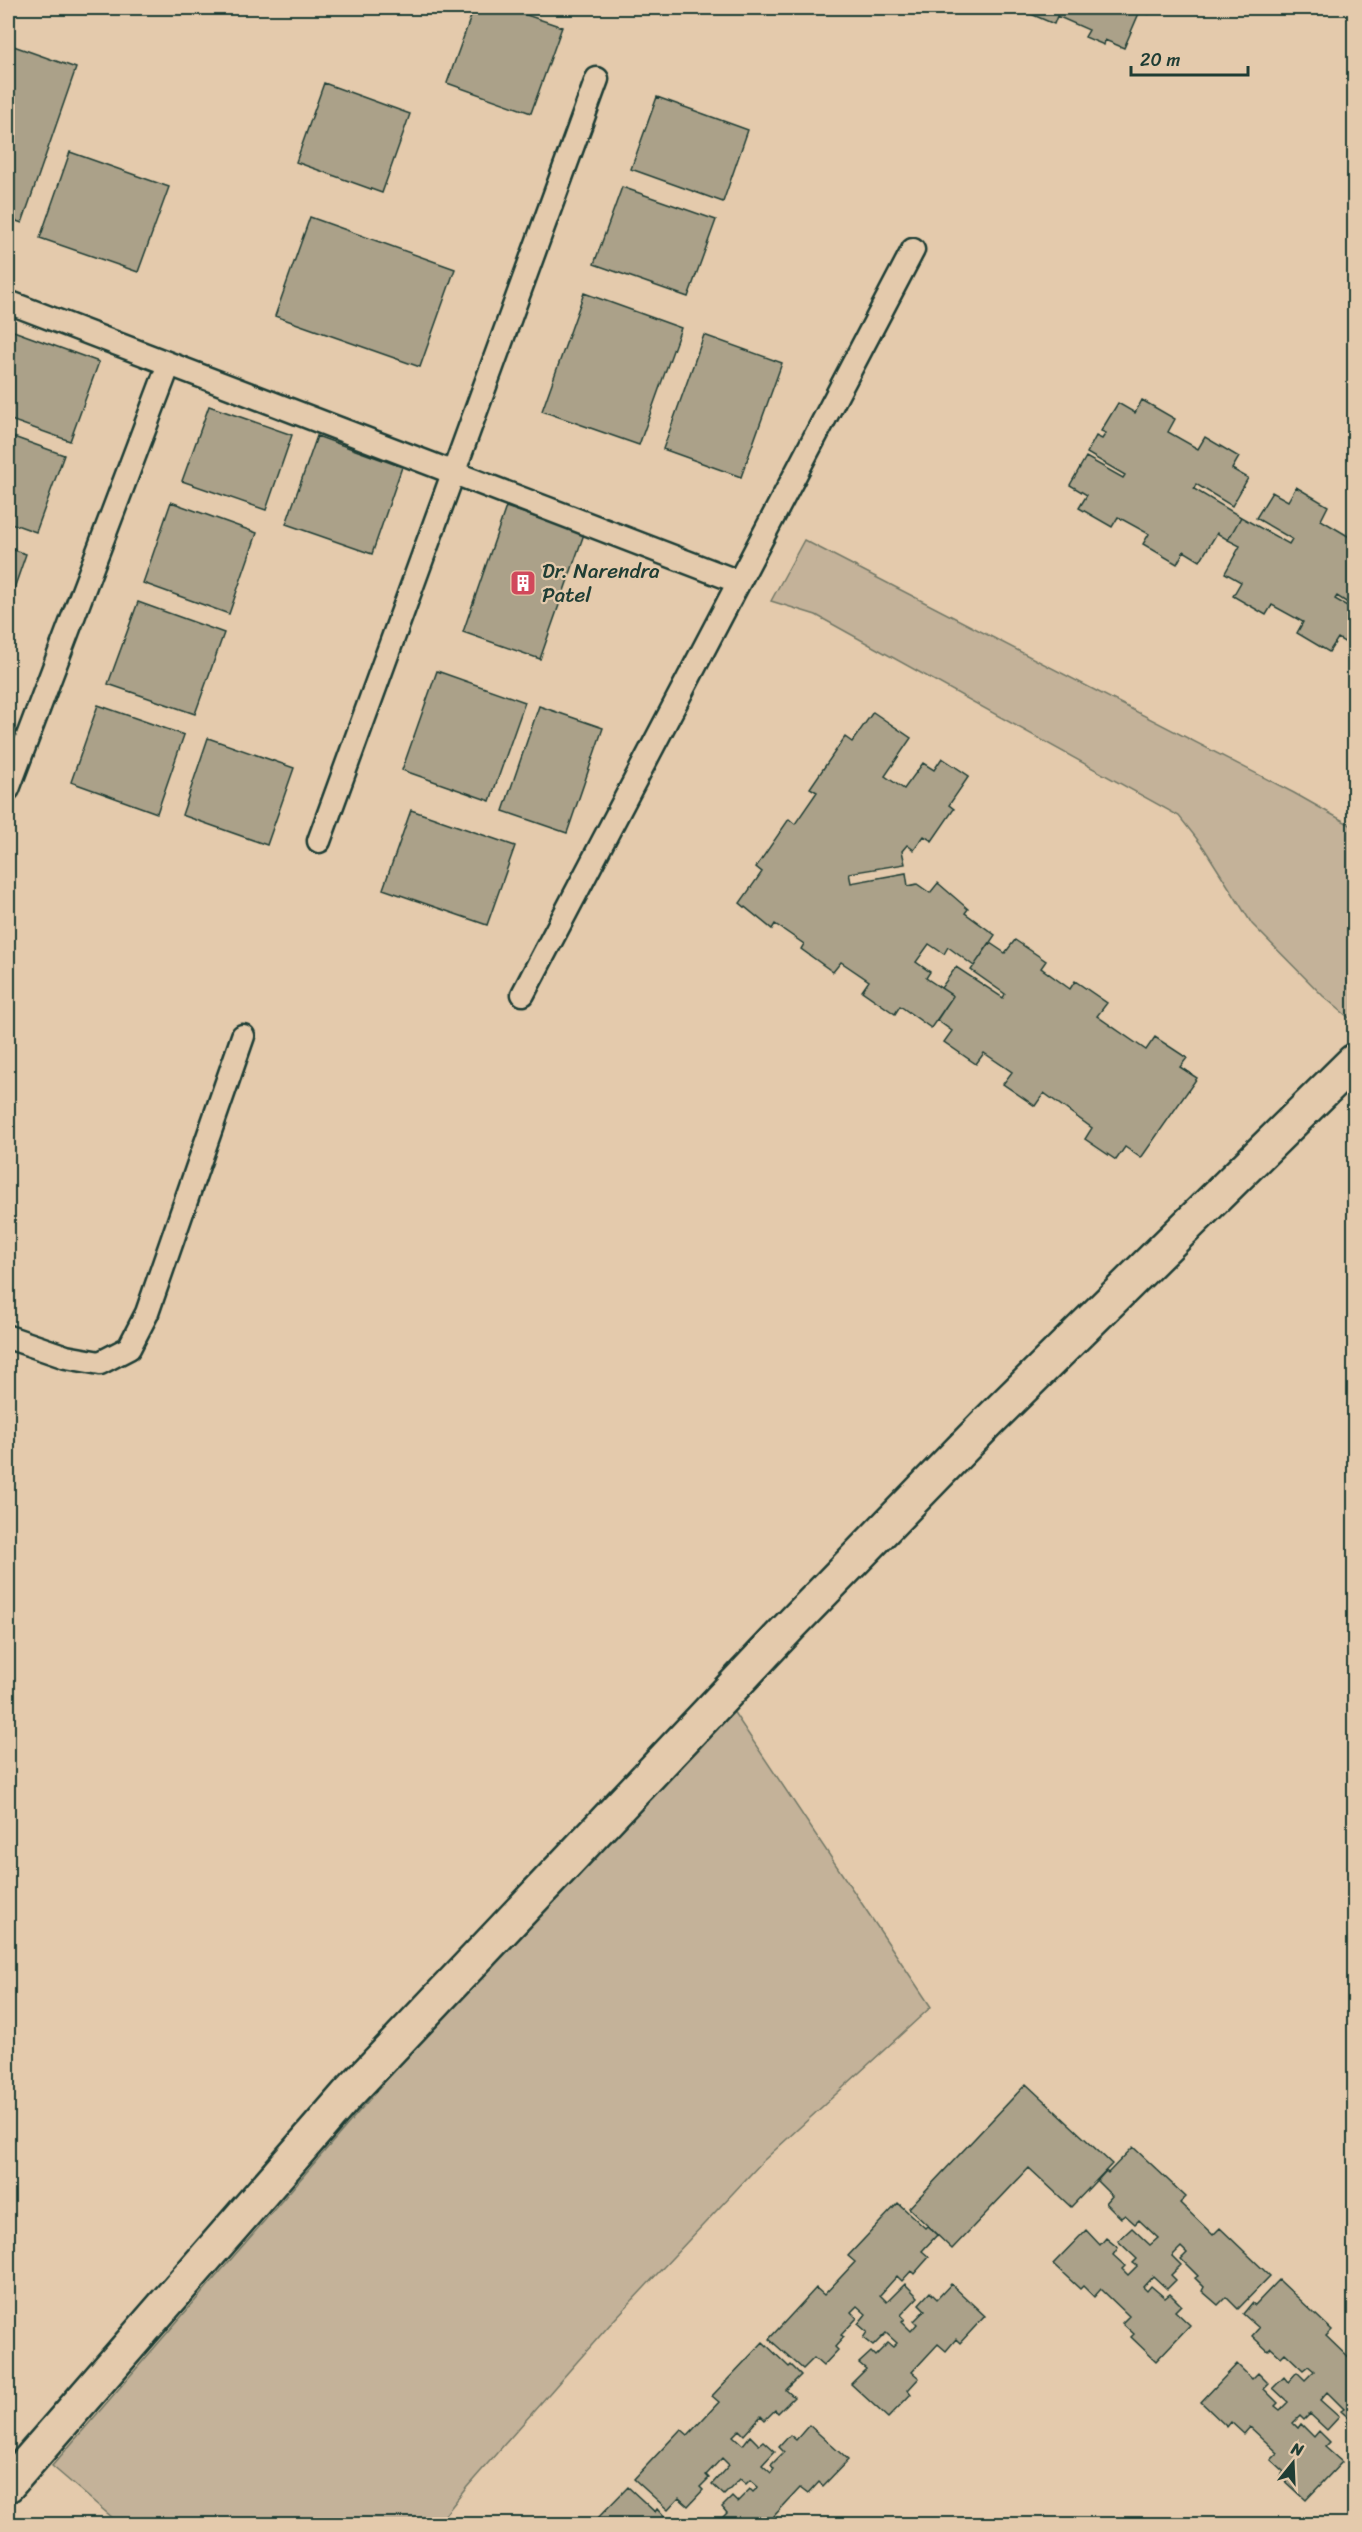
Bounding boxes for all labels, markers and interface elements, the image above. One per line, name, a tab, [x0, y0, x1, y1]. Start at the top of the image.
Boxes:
scale bar	[1131, 39, 1248, 77]
text: 20 m	[1140, 44, 1180, 76]
place label: Dr. Narendra Patel	[542, 552, 660, 614]
building icon: Dr. Narendra Patel	[508, 568, 538, 598]
north arrow	[1263, 2433, 1323, 2493]
text: N	[1287, 2433, 1308, 2465]

